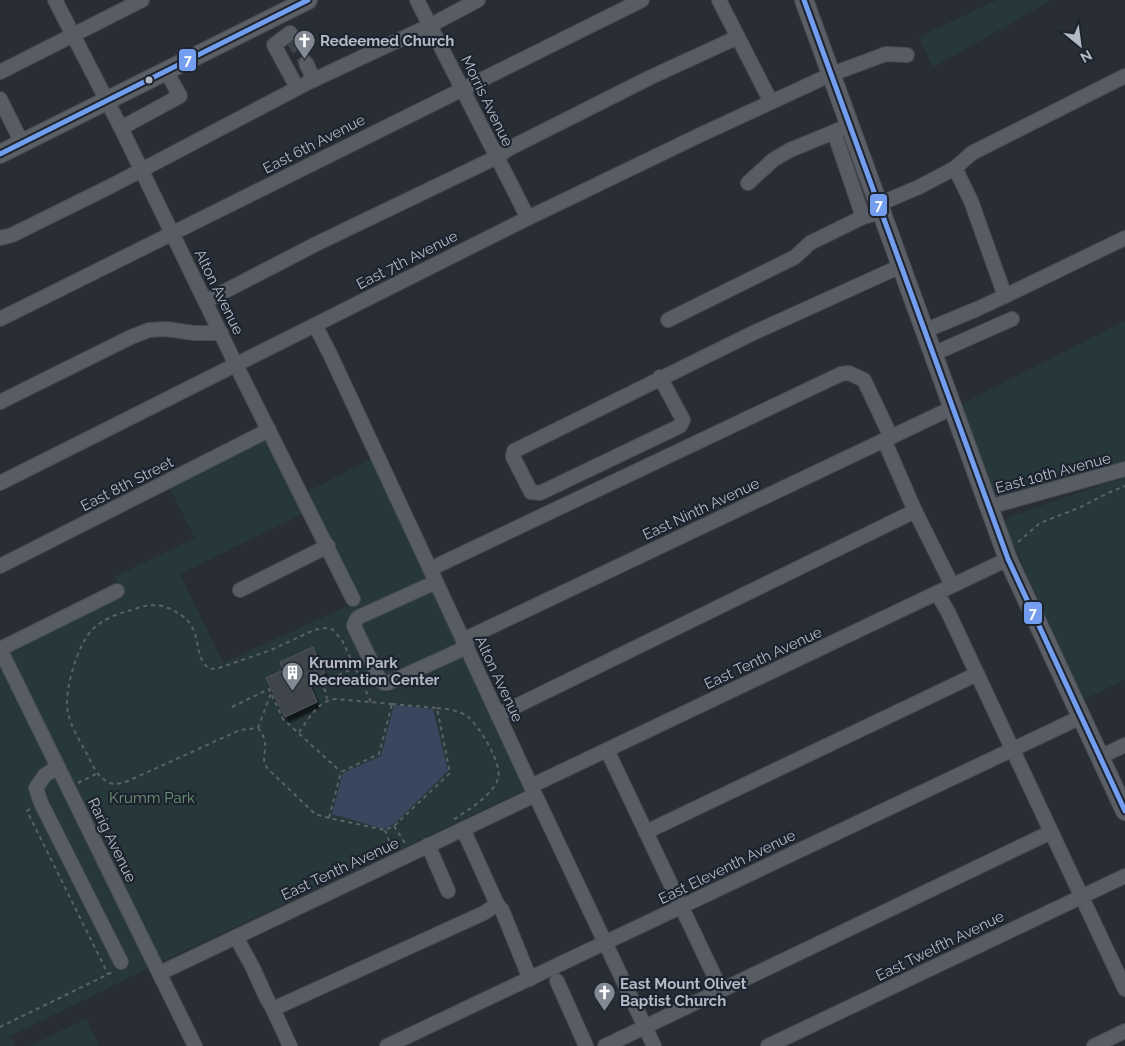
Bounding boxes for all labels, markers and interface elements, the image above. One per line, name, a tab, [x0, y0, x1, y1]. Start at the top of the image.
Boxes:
north arrow	[1055, 20, 1105, 70]
church icon: Redeemed Church	[292, 29, 316, 60]
place label: Redeemed Church	[320, 32, 454, 50]
text: N	[1078, 47, 1095, 66]
line badge: 7	[178, 48, 197, 72]
text: 7	[184, 52, 192, 68]
street label: Morris Avenue	[457, 53, 517, 150]
unlabelled marker	[144, 75, 154, 85]
street label: East 6th Avenue	[260, 110, 368, 177]
line badge: 7	[869, 193, 888, 217]
text: 7	[875, 197, 883, 213]
street label: East 7th Avenue	[353, 227, 461, 293]
street label: Alton Avenue	[191, 246, 248, 338]
street label: East 10th Avenue	[993, 449, 1113, 497]
street label: East 8th Street	[78, 453, 176, 515]
street label: East Ninth Avenue	[640, 474, 762, 544]
line badge: 7	[1023, 601, 1043, 625]
text: 7	[1029, 605, 1037, 621]
street label: East Tenth Avenue	[701, 623, 825, 693]
street label: Alton Avenue	[471, 633, 527, 725]
place label: Krumm Park Recreation Center	[309, 654, 440, 689]
building icon: Krumm Park Recreation Center	[281, 660, 305, 691]
park label: Krumm Park	[109, 789, 195, 807]
street label: Rarig Avenue	[84, 795, 140, 885]
street label: East Eleventh Avenue	[656, 826, 799, 908]
street label: East Tenth Avenue	[278, 834, 402, 904]
street label: East Twelfth Avenue	[873, 907, 1007, 985]
place label: East Mount Olivet Baptist Church	[620, 975, 747, 1010]
church icon: East Mount Olivet Baptist Church	[592, 981, 616, 1012]

